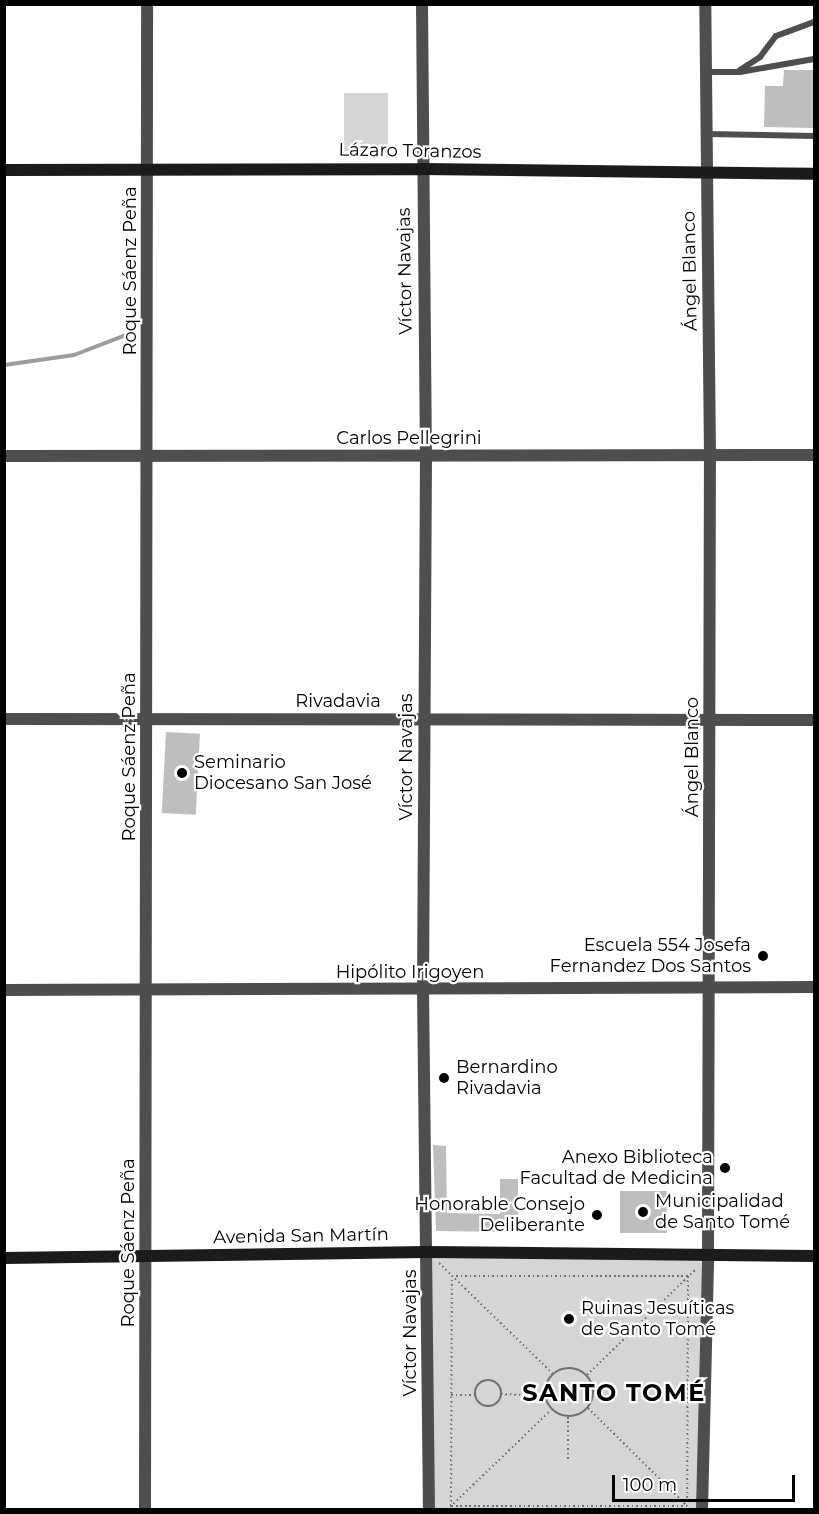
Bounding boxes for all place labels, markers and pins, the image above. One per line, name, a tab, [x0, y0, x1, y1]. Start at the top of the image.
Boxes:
place label: Seminario Diocesano San José	[194, 752, 372, 795]
marker: Seminario Diocesano San José	[175, 766, 189, 780]
place label: Escuela 554 Josefa Fernandez Dos Santos	[550, 935, 751, 978]
marker: Escuela 554 Josefa Fernandez Dos Santos	[756, 949, 770, 963]
place label: Bernardino Rivadavia	[456, 1057, 558, 1100]
marker: Bernardino Rivadavia	[437, 1071, 451, 1085]
place label: Anexo Biblioteca Facultad de Medicina	[519, 1147, 713, 1190]
marker: Anexo Biblioteca Facultad de Medicina	[718, 1161, 732, 1175]
place label: Municipalidad de Santo Tomé	[655, 1191, 790, 1234]
place label: Honorable Consejo Deliberante	[414, 1194, 585, 1236]
marker: Municipalidad de Santo Tomé	[636, 1205, 650, 1219]
marker: Honorable Consejo Deliberante	[590, 1208, 604, 1222]
place label: Ruinas Jesuíticas de Santo Tomé	[581, 1298, 734, 1340]
marker: Ruinas Jesuíticas de Santo Tomé	[562, 1312, 576, 1326]

